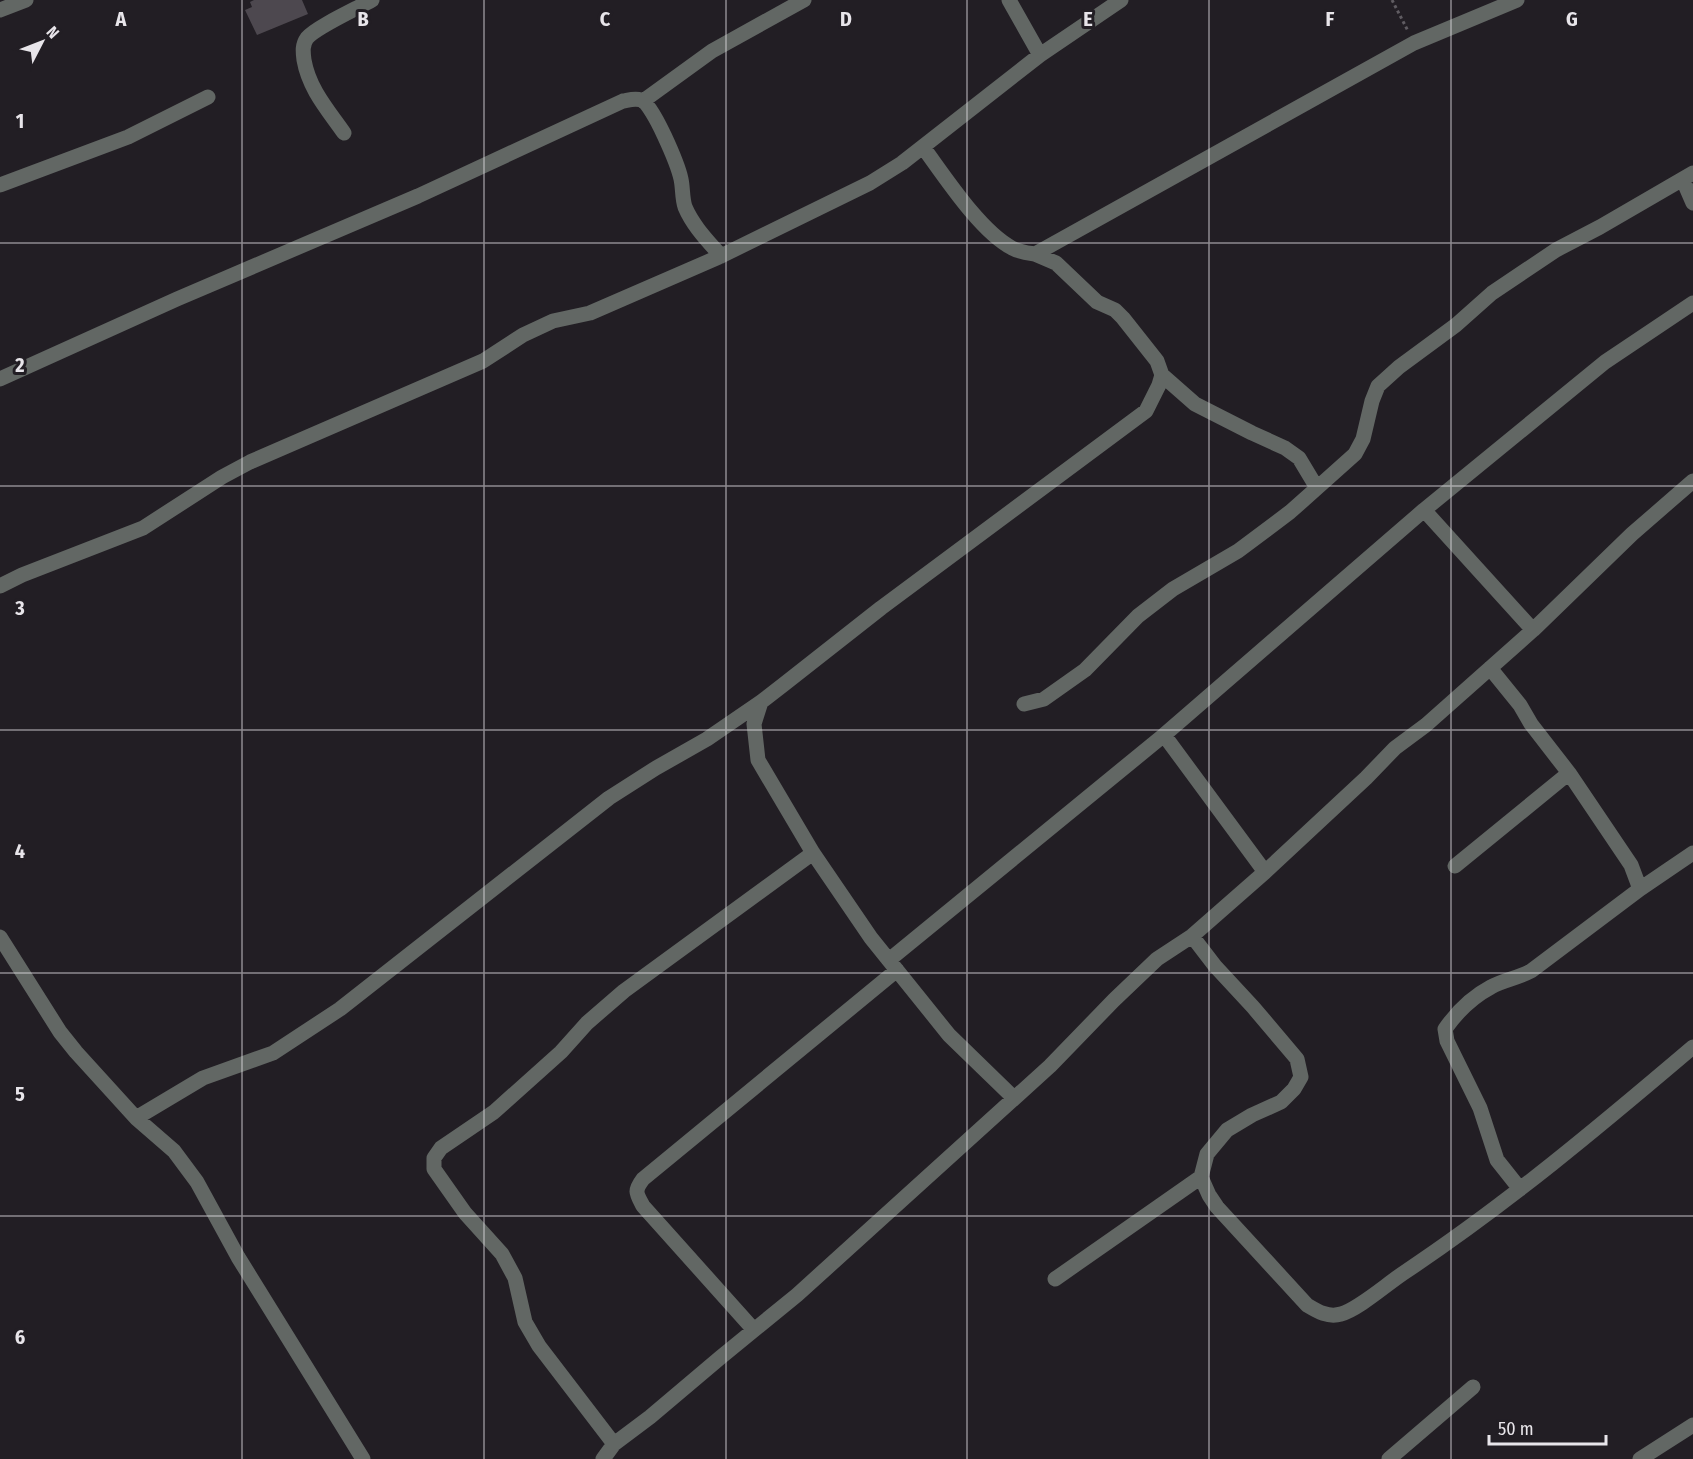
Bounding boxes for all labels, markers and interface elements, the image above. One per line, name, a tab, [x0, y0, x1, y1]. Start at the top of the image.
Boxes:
text: A	[115, 7, 128, 31]
text: B	[357, 7, 369, 31]
text: C	[600, 7, 611, 31]
text: D	[840, 7, 852, 31]
text: E	[1083, 7, 1093, 31]
text: F	[1326, 7, 1335, 31]
text: G	[1566, 7, 1578, 31]
north arrow	[12, 12, 72, 72]
text: N	[43, 22, 63, 42]
text: 1	[16, 109, 24, 133]
text: 2	[14, 353, 25, 377]
text: 3	[14, 596, 25, 620]
text: 4	[15, 839, 25, 863]
text: 5	[15, 1082, 25, 1106]
text: 6	[15, 1325, 25, 1349]
scale bar	[1489, 1408, 1606, 1446]
text: 50 m	[1498, 1418, 1534, 1440]

